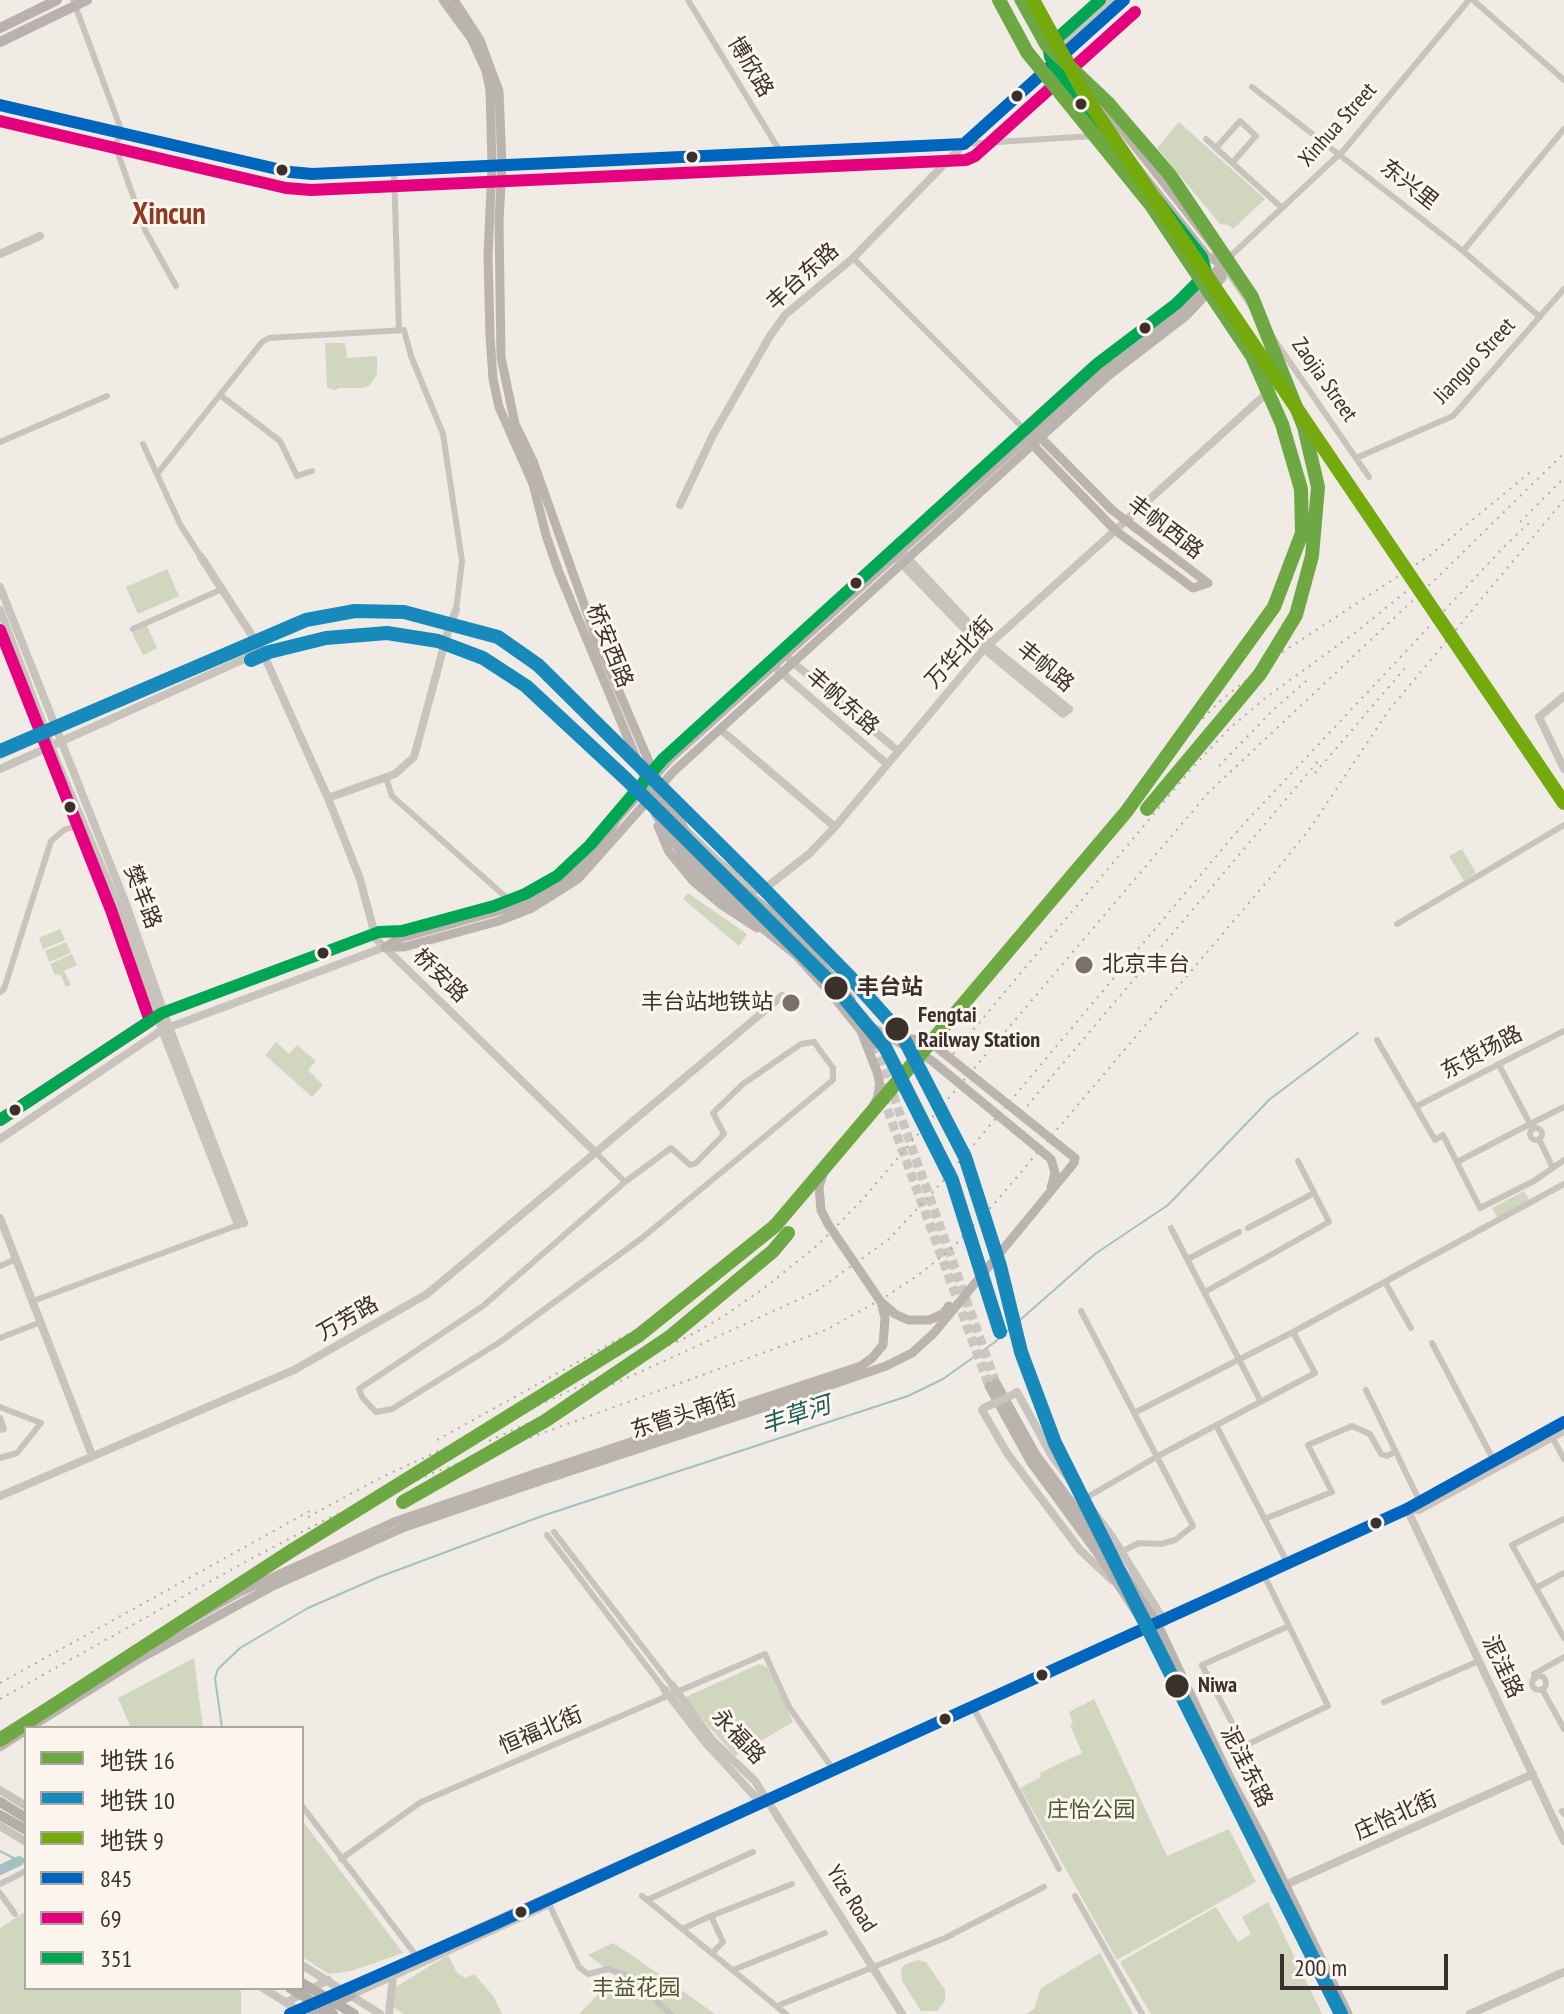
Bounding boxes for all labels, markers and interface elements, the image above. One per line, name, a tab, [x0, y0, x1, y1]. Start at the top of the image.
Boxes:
street label: 博欣路	[722, 32, 778, 102]
street label: Xinhua Street	[1294, 78, 1382, 172]
unlabelled marker	[1009, 88, 1025, 104]
unlabelled marker	[1073, 96, 1089, 112]
unlabelled marker	[684, 149, 700, 165]
street label: 东兴里	[1375, 154, 1443, 216]
unlabelled marker	[274, 162, 290, 178]
district label: Xincun	[132, 197, 206, 233]
street label: 丰台东路	[761, 238, 845, 316]
street label: Jianguo Street	[1429, 313, 1521, 409]
unlabelled marker	[1137, 320, 1153, 336]
street label: Zaojia Street	[1286, 333, 1362, 427]
street label: 丰帆西路	[1122, 491, 1208, 565]
unlabelled marker	[848, 575, 864, 591]
street label: 桥安西路	[580, 600, 638, 692]
street label: 万华北街	[920, 612, 1000, 694]
street label: 丰帆路	[1011, 636, 1079, 698]
street label: 丰帆东路	[800, 663, 884, 741]
unlabelled marker	[62, 799, 78, 815]
street label: 樊羊路	[118, 861, 166, 933]
street label: 桥安路	[407, 944, 473, 1008]
unlabelled marker	[315, 945, 331, 961]
place label: 北京丰台	[1102, 952, 1190, 978]
marker: 北京丰台	[1073, 954, 1095, 976]
marker: 丰台站	[822, 974, 850, 1002]
place label: 丰台站	[857, 975, 923, 1001]
place label: 丰台站地铁站	[641, 990, 773, 1016]
marker: 丰台站地铁站	[780, 992, 802, 1014]
place label: Fengtai Railway Station	[918, 1003, 1040, 1054]
marker: Fengtai Railway Station	[883, 1015, 911, 1043]
street label: 东货场路	[1437, 1021, 1527, 1085]
unlabelled marker	[7, 1102, 23, 1118]
street label: 万芳路	[313, 1291, 383, 1347]
street label: 东管头南街	[628, 1385, 740, 1445]
water label: 丰草河	[757, 1391, 835, 1441]
unlabelled marker	[1368, 1515, 1384, 1531]
street label: 泥洼路	[1476, 1632, 1528, 1702]
unlabelled marker	[1034, 1667, 1050, 1683]
marker: Niwa	[1163, 1672, 1191, 1700]
place label: Niwa	[1198, 1673, 1237, 1699]
street label: 恒福北街	[495, 1702, 587, 1760]
street label: 永福路	[706, 1704, 770, 1770]
unlabelled marker	[937, 1711, 953, 1727]
street label: 泥洼东路	[1214, 1722, 1278, 1812]
legend	[24, 1726, 304, 1990]
text: 地铁 16	[100, 1745, 175, 1776]
text: 地铁 10	[100, 1785, 175, 1816]
street label: 庄怡北街	[1350, 1786, 1442, 1846]
park label: 庄怡公园	[1047, 1798, 1135, 1824]
text: 地铁 9	[100, 1825, 164, 1856]
street label: Yize Road	[820, 1861, 882, 1937]
text: 845	[100, 1863, 132, 1894]
text: 69	[100, 1903, 122, 1934]
unlabelled marker	[513, 1904, 529, 1920]
scale bar	[1284, 1938, 1452, 1988]
text: 351	[100, 1943, 132, 1974]
text: 200 m	[1294, 1952, 1347, 1983]
park label: 丰益花园	[592, 1976, 680, 2002]

